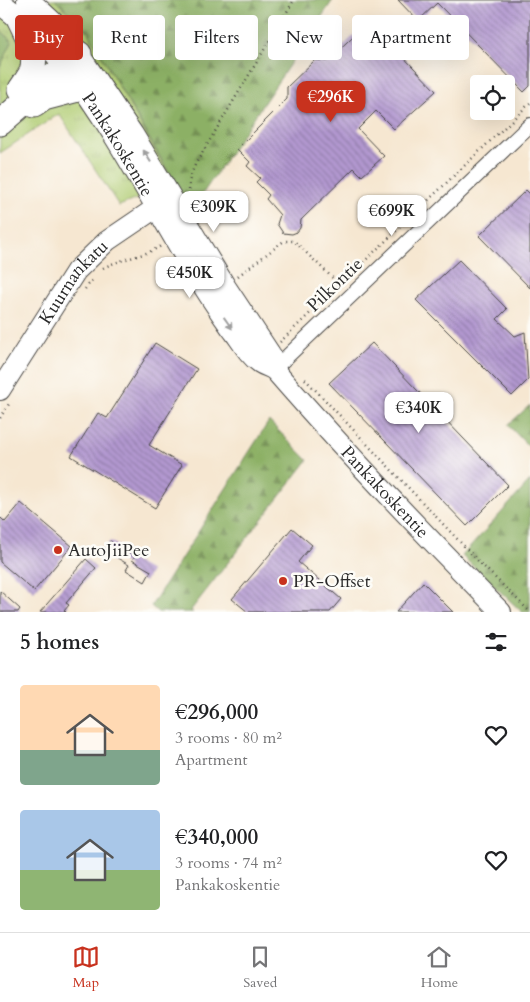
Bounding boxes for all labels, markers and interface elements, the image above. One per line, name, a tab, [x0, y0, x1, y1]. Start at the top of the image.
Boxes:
chip: Buy	[15, 15, 83, 60]
chip: Rent	[93, 15, 165, 60]
chip: Filters	[175, 15, 258, 60]
chip: New	[268, 15, 342, 60]
chip: Apartment	[352, 15, 469, 60]
map controls	[470, 75, 515, 120]
button: locate	[470, 75, 515, 120]
pin: €296K	[296, 80, 366, 123]
text: €296K	[307, 86, 355, 108]
street label: Pankakoskentie	[76, 87, 160, 201]
one-way arrow	[142, 149, 151, 162]
pin: €309K	[179, 190, 249, 233]
pin: €699K	[357, 194, 427, 237]
text: €309K	[190, 196, 238, 218]
text: €699K	[368, 200, 416, 222]
street label: Kuurnankatu	[33, 234, 114, 329]
street label: Pilkontie	[302, 252, 368, 318]
pin: €450K	[155, 256, 225, 299]
text: €450K	[166, 262, 214, 284]
one-way arrow	[223, 317, 233, 330]
pin: €340K	[384, 392, 454, 434]
text: €340K	[395, 397, 443, 419]
street label: Pankakoskentie	[335, 440, 435, 544]
place label: AutoJiiPee	[68, 538, 149, 563]
marker: AutoJiiPee	[52, 544, 64, 556]
place label: PR-Offset	[293, 569, 371, 594]
marker: PR-Offset	[277, 575, 289, 587]
text: 5 homes	[20, 628, 99, 657]
icon: filters	[482, 628, 510, 656]
text: €296,000	[175, 698, 258, 727]
icon: home	[60, 705, 120, 765]
icon: heart	[482, 721, 510, 749]
text: 3 rooms · 80 m²	[175, 727, 282, 749]
text: Apartment	[175, 749, 248, 771]
text: €340,000	[175, 823, 258, 852]
icon: home	[60, 830, 120, 890]
icon: heart	[482, 846, 510, 874]
text: 3 rooms · 74 m²	[175, 852, 282, 874]
text: Pankakoskentie	[175, 874, 280, 896]
tab: Map	[72, 943, 100, 992]
tab: Saved	[243, 943, 277, 992]
tab: Home	[421, 943, 458, 992]

